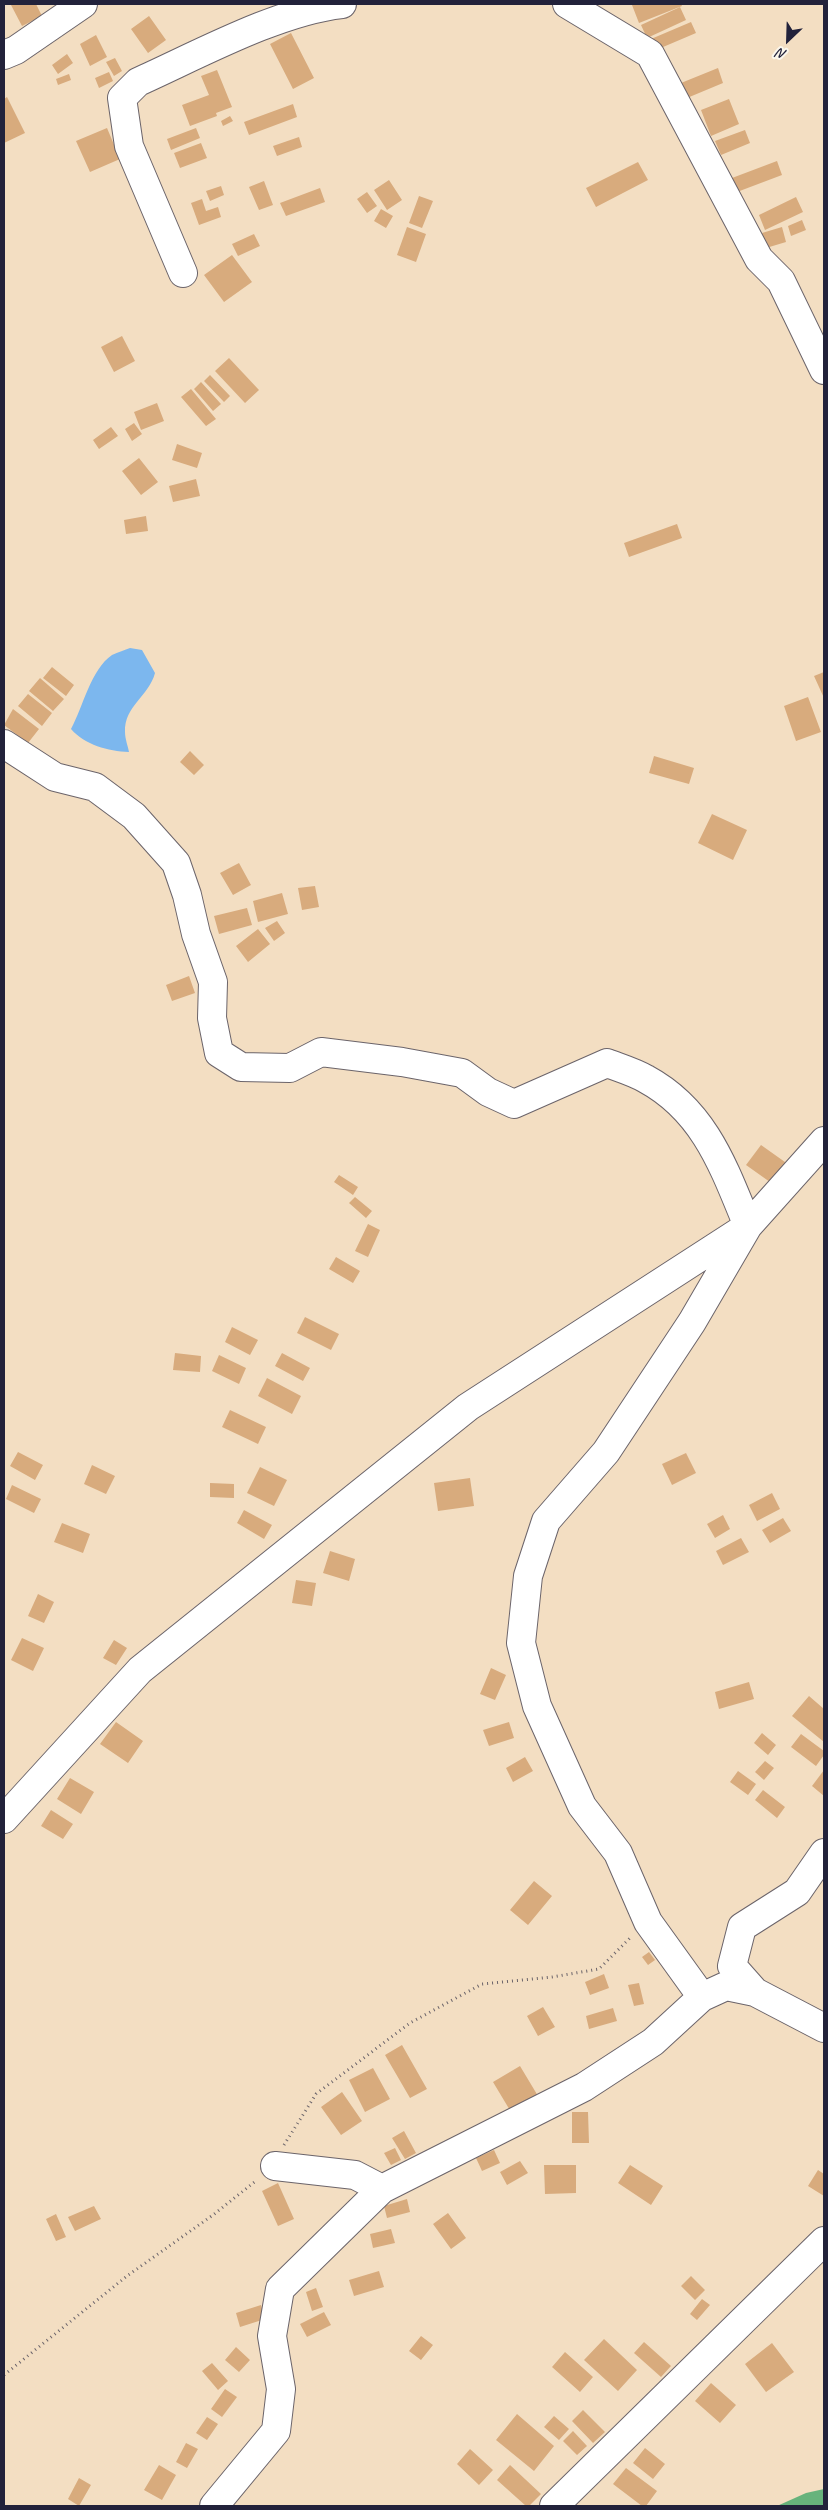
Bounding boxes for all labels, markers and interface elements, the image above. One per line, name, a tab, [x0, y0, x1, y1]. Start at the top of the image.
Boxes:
north arrow	[763, 15, 813, 65]
text: N	[774, 45, 789, 64]

